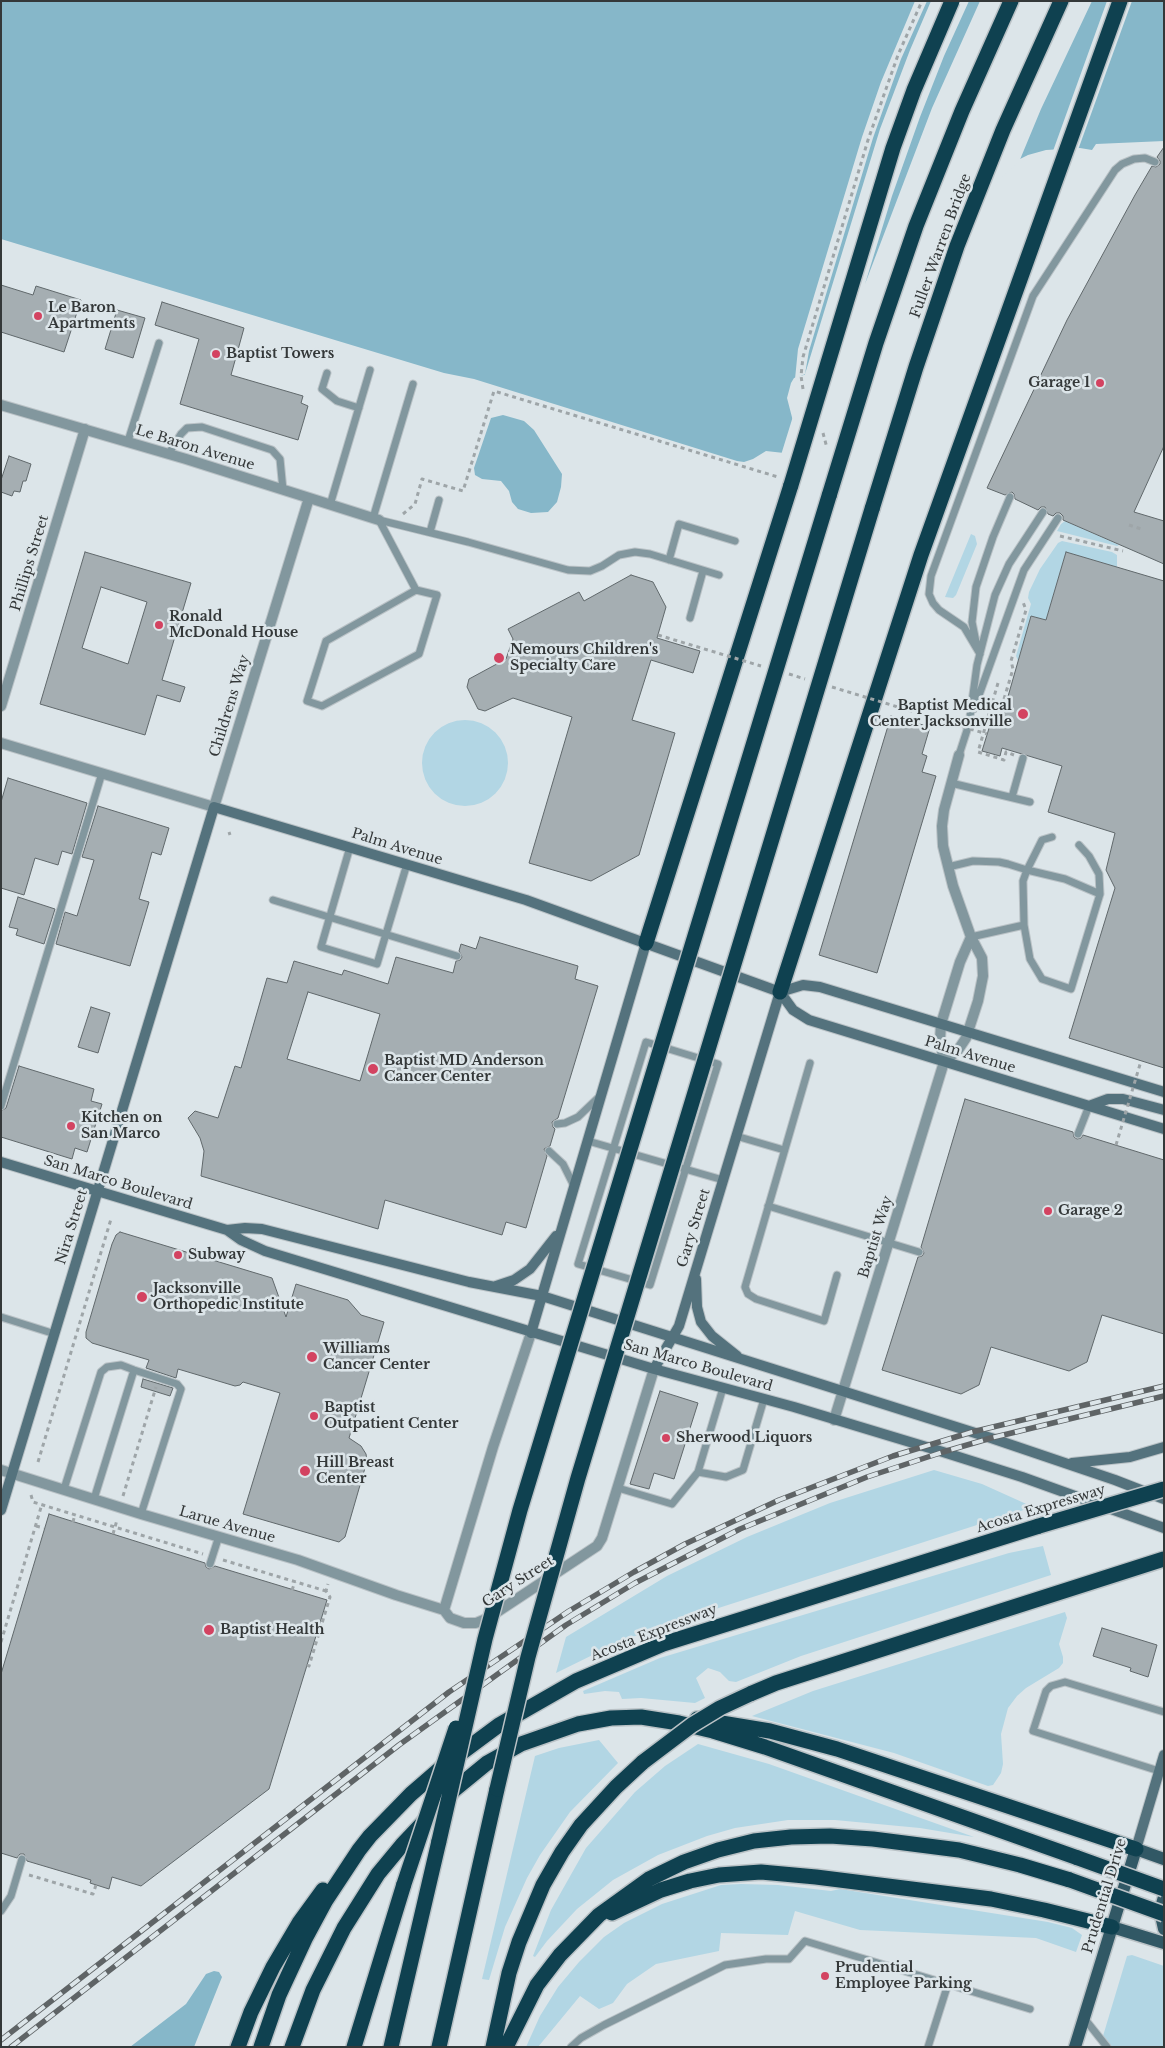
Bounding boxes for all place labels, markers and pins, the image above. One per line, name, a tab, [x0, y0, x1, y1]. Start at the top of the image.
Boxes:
place label: Le Baron Apartments	[48, 300, 135, 332]
marker: Le Baron Apartments	[32, 310, 44, 322]
place label: Baptist Towers	[226, 346, 334, 362]
marker: Baptist Towers	[210, 348, 222, 360]
place label: Garage 1	[1028, 375, 1090, 391]
marker: Garage 1	[1094, 377, 1106, 389]
place label: Ronald McDonald House	[169, 609, 298, 642]
marker: Ronald McDonald House	[153, 619, 165, 631]
place label: Nemours Children's Specialty Care	[510, 642, 658, 674]
marker: Nemours Children's Specialty Care	[492, 651, 506, 665]
place label: Baptist Medical Center Jacksonville	[870, 698, 1012, 730]
marker: Baptist Medical Center Jacksonville	[1016, 707, 1030, 721]
place label: Baptist MD Anderson Cancer Center	[384, 1053, 544, 1086]
marker: Baptist MD Anderson Cancer Center	[366, 1062, 380, 1076]
place label: Kitchen on San Marco	[81, 1110, 162, 1142]
marker: Kitchen on San Marco	[65, 1120, 77, 1132]
place label: Garage 2	[1058, 1203, 1123, 1219]
marker: Garage 2	[1042, 1205, 1054, 1217]
place label: Subway	[188, 1247, 245, 1263]
marker: Subway	[172, 1249, 184, 1261]
place label: Jacksonville Orthopedic Institute	[153, 1281, 304, 1314]
marker: Jacksonville Orthopedic Institute	[135, 1290, 149, 1304]
place label: Williams Cancer Center	[323, 1341, 430, 1374]
marker: Williams Cancer Center	[305, 1350, 319, 1364]
place label: Baptist Outpatient Center	[324, 1400, 459, 1432]
marker: Baptist Outpatient Center	[308, 1410, 320, 1422]
place label: Sherwood Liquors	[676, 1430, 812, 1446]
marker: Sherwood Liquors	[660, 1432, 672, 1444]
place label: Hill Breast Center	[316, 1455, 394, 1488]
marker: Hill Breast Center	[298, 1464, 312, 1478]
place label: Baptist Health	[220, 1622, 324, 1638]
marker: Baptist Health	[202, 1623, 216, 1637]
place label: Prudential Employee Parking	[835, 1960, 972, 1992]
marker: Prudential Employee Parking	[819, 1970, 831, 1982]

